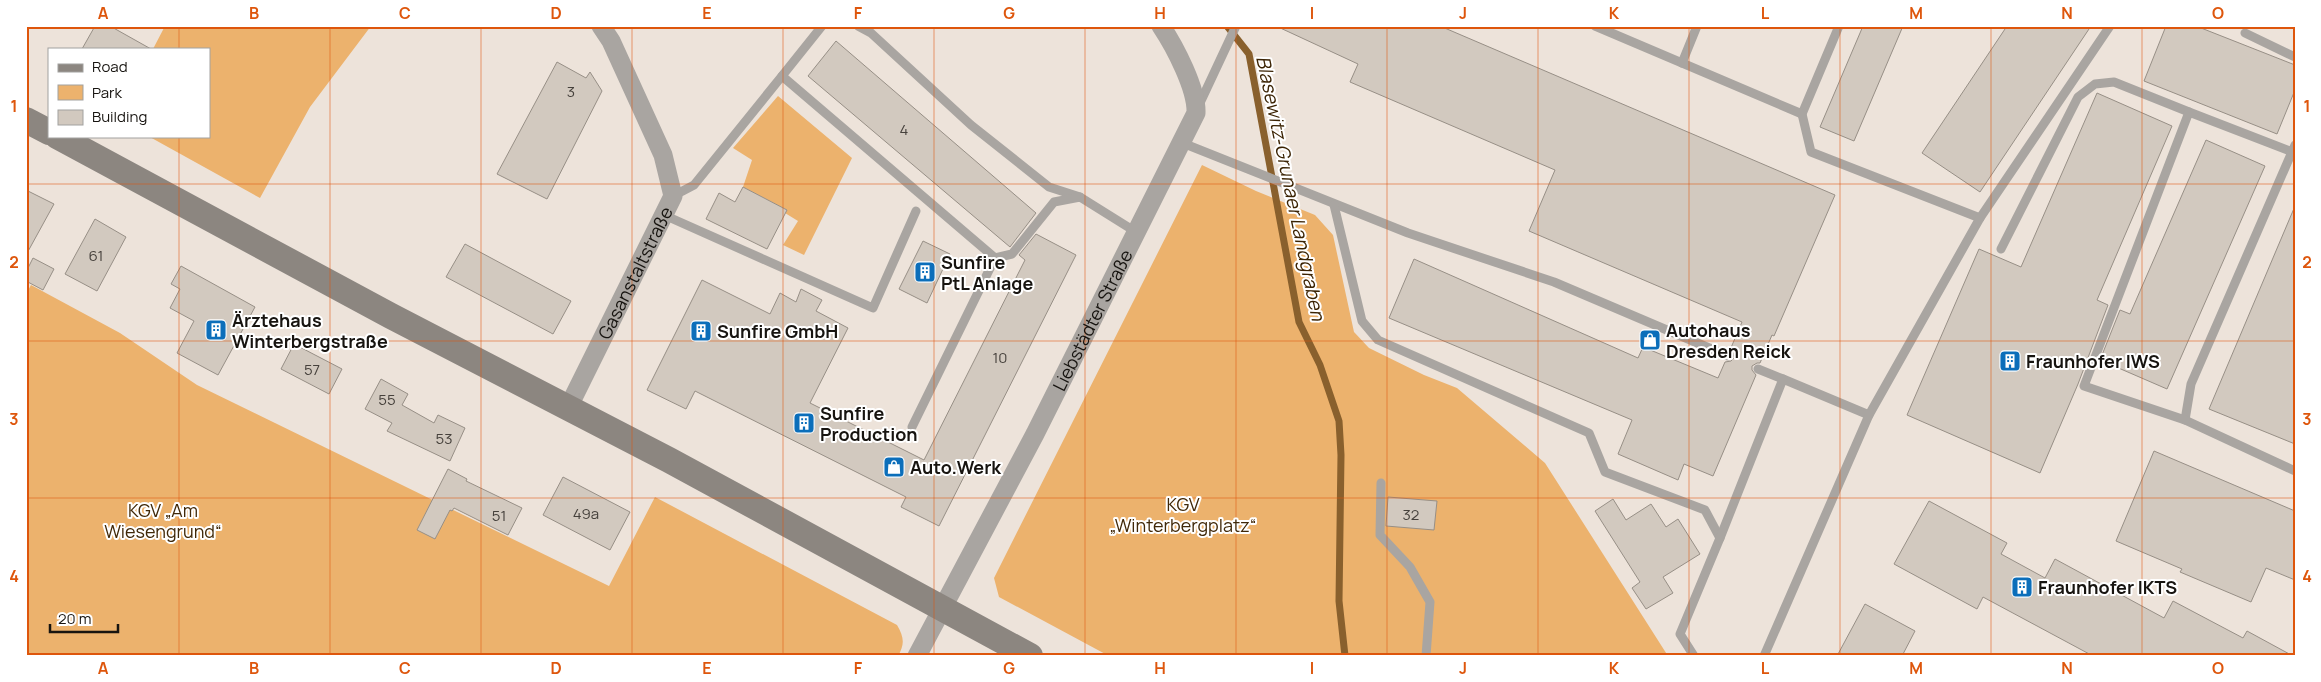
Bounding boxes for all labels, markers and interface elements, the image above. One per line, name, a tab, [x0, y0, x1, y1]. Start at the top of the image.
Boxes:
text: A	[98, 2, 109, 24]
text: B	[249, 2, 259, 24]
text: C	[399, 2, 411, 24]
text: D	[550, 2, 562, 24]
text: E	[702, 2, 712, 24]
text: F	[854, 2, 863, 24]
text: G	[1003, 2, 1015, 24]
text: H	[1154, 2, 1166, 24]
text: I	[1310, 2, 1314, 24]
text: J	[1459, 2, 1467, 24]
text: K	[1609, 2, 1620, 24]
text: L	[1761, 2, 1770, 24]
text: M	[1909, 2, 1923, 24]
text: N	[2061, 2, 2073, 24]
text: O	[2212, 2, 2224, 24]
legend	[48, 48, 210, 138]
water label: Blasewitz‐Grunaer Landgraben	[1250, 53, 1332, 323]
text: Road	[92, 56, 128, 77]
house number: 3	[567, 81, 575, 102]
text: Park	[92, 82, 122, 103]
text: 1	[10, 95, 18, 117]
text: 1	[2303, 95, 2311, 117]
text: Building	[92, 106, 147, 127]
house number: 4	[900, 119, 909, 140]
street label: Gasanstaltstraße	[592, 202, 678, 343]
house number: 61	[89, 245, 103, 266]
street label: Liebstädter Straße	[1047, 245, 1138, 395]
place label: Sunfire PtL Anlage	[941, 250, 1033, 295]
text: 2	[9, 251, 19, 273]
text: 2	[2302, 251, 2312, 273]
building icon: Sunfire PtL Anlage	[913, 260, 937, 284]
place label: Ärztehaus Winterbergstraße	[232, 308, 388, 353]
building icon: Ärztehaus Winterbergstraße	[204, 318, 228, 342]
place label: Autohaus Dresden Reick	[1666, 318, 1792, 363]
building icon: Sunfire GmbH	[689, 319, 713, 343]
place label: Sunfire GmbH	[717, 319, 838, 343]
shop icon: Autohaus Dresden Reick	[1638, 328, 1662, 352]
house number: 10	[993, 347, 1008, 368]
building icon: Fraunhofer IWS	[1998, 349, 2022, 373]
place label: Fraunhofer IWS	[2026, 349, 2160, 373]
house number: 57	[304, 359, 320, 380]
house number: 55	[378, 389, 396, 410]
place label: Sunfire Production	[820, 401, 918, 446]
text: 3	[9, 408, 19, 430]
text: 3	[2302, 408, 2312, 430]
building icon: Sunfire Production	[792, 411, 816, 435]
house number: 53	[436, 428, 452, 449]
shop icon: Auto.Werk	[882, 455, 906, 479]
place label: Auto.Werk	[910, 455, 1002, 479]
park label: KGV „Winterbergplatz“	[1110, 492, 1256, 537]
park label: KGV „Am Wiesengrund“	[104, 498, 222, 543]
house number: 49a	[573, 503, 599, 524]
house number: 32	[1403, 504, 1419, 525]
house number: 51	[492, 505, 506, 526]
text: 4	[9, 565, 19, 587]
text: 4	[2302, 565, 2312, 587]
building icon: Fraunhofer IKTS	[2010, 575, 2034, 599]
place label: Fraunhofer IKTS	[2038, 575, 2177, 599]
scale bar	[50, 602, 118, 634]
text: 20 m	[58, 608, 91, 629]
text: A	[98, 657, 109, 679]
text: B	[249, 657, 259, 679]
text: C	[399, 657, 411, 679]
text: D	[550, 657, 562, 679]
text: E	[702, 657, 712, 679]
text: F	[854, 657, 863, 679]
text: G	[1003, 657, 1015, 679]
text: H	[1154, 657, 1166, 679]
text: I	[1310, 657, 1314, 679]
text: J	[1459, 657, 1467, 679]
text: K	[1609, 657, 1620, 679]
text: L	[1761, 657, 1770, 679]
text: M	[1909, 657, 1923, 679]
text: N	[2061, 657, 2073, 679]
text: O	[2212, 657, 2224, 679]

